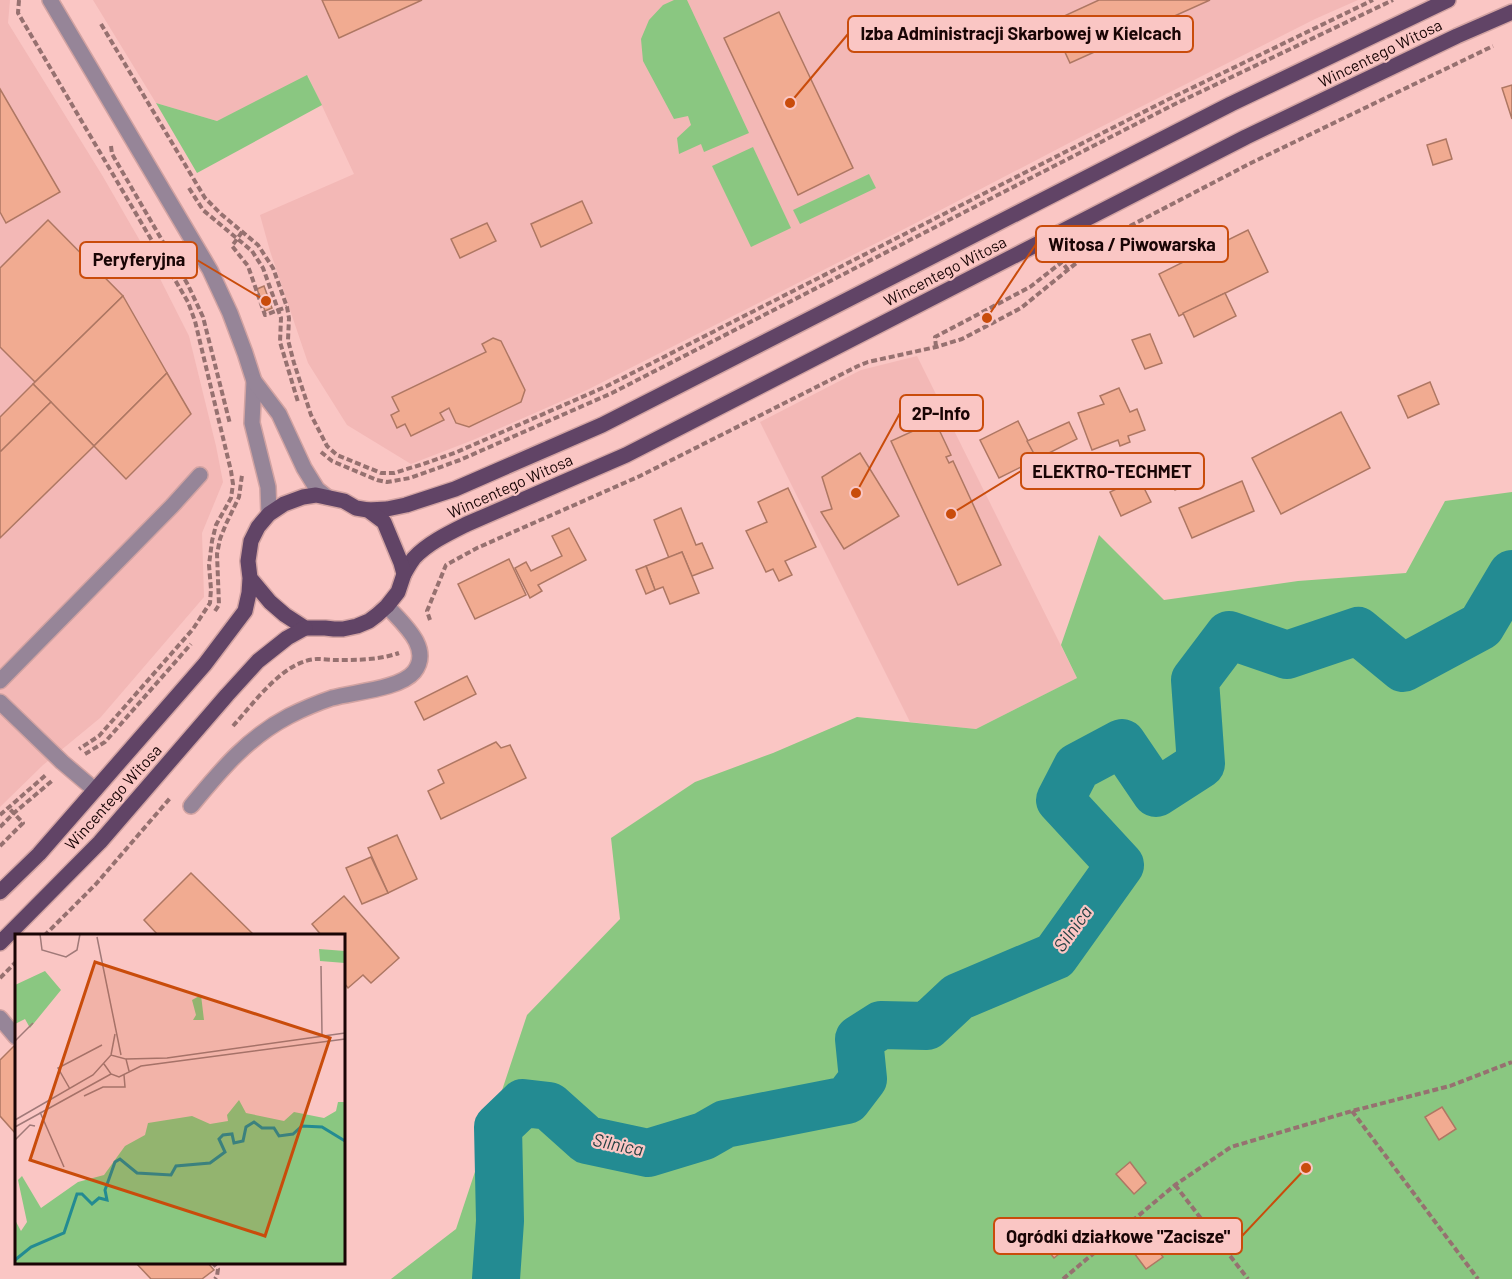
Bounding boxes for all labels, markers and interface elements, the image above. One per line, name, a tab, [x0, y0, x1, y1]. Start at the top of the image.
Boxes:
street label: Wincentego Witosa	[1315, 14, 1445, 91]
callout: Izba Administracji Skarbowej w Kielcach	[848, 16, 1193, 52]
text: Izba Administracji Skarbowej w Kielcach	[861, 22, 1181, 44]
callout: Witosa / Piwowarska	[1036, 226, 1228, 262]
street label: Wincentego Witosa	[880, 231, 1009, 310]
text: Witosa / Piwowarska	[1048, 233, 1216, 255]
callout: Peryferyjna	[80, 242, 197, 278]
text: Peryferyjna	[93, 248, 185, 270]
callout: 2P-Info	[900, 395, 983, 431]
text: 2P-Info	[912, 402, 970, 424]
street label: Wincentego Witosa	[444, 449, 575, 522]
callout: ELEKTRO-TECHMET	[1021, 453, 1204, 489]
text: ELEKTRO-TECHMET	[1032, 460, 1192, 482]
street label: Wincentego Witosa	[60, 740, 165, 853]
water label: Silnica	[1048, 901, 1096, 956]
inset map	[15, 934, 345, 1264]
water label: Silnica	[591, 1128, 646, 1160]
callout: Ogródki działkowe "Zacisze"	[994, 1218, 1242, 1254]
text: Ogródki działkowe "Zacisze"	[1006, 1225, 1231, 1247]

